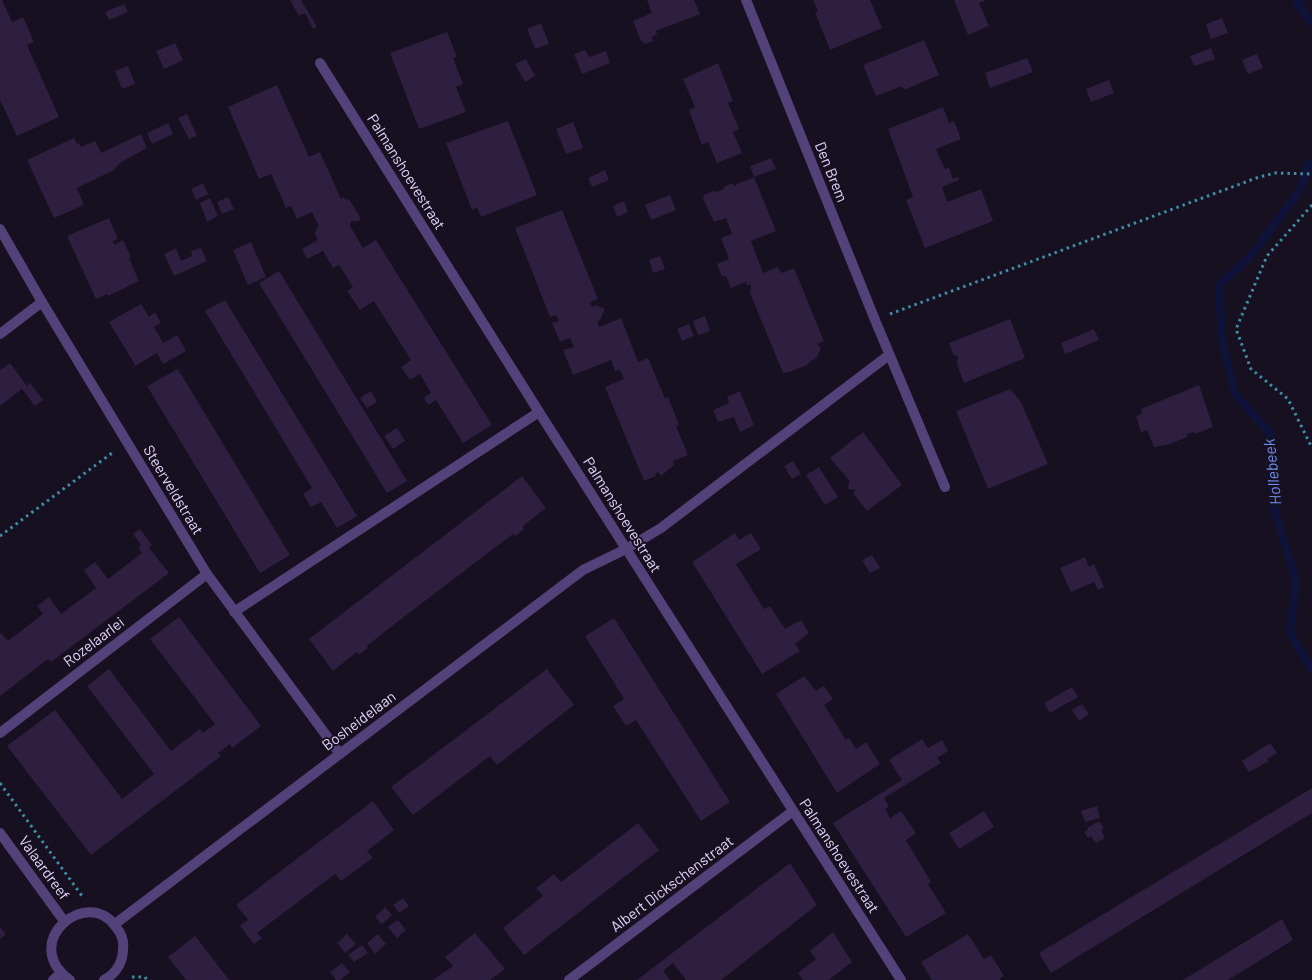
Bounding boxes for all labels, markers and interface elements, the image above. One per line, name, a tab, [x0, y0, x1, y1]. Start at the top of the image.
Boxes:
street label: Palmanshoevestraat	[364, 110, 450, 233]
street label: Den Brem	[812, 139, 852, 204]
water label: Hollebeek	[1259, 438, 1284, 506]
street label: Steerveldstraat	[140, 441, 208, 537]
street label: Palmanshoevestraat	[580, 453, 666, 576]
street label: Rozelaarlei	[59, 612, 127, 670]
street label: Bosheidelaan	[318, 687, 399, 754]
street label: Palmanshoevestraat	[796, 795, 884, 916]
street label: Albert Dickschenstraat	[606, 831, 736, 935]
street label: Valaardreef	[16, 832, 74, 903]

